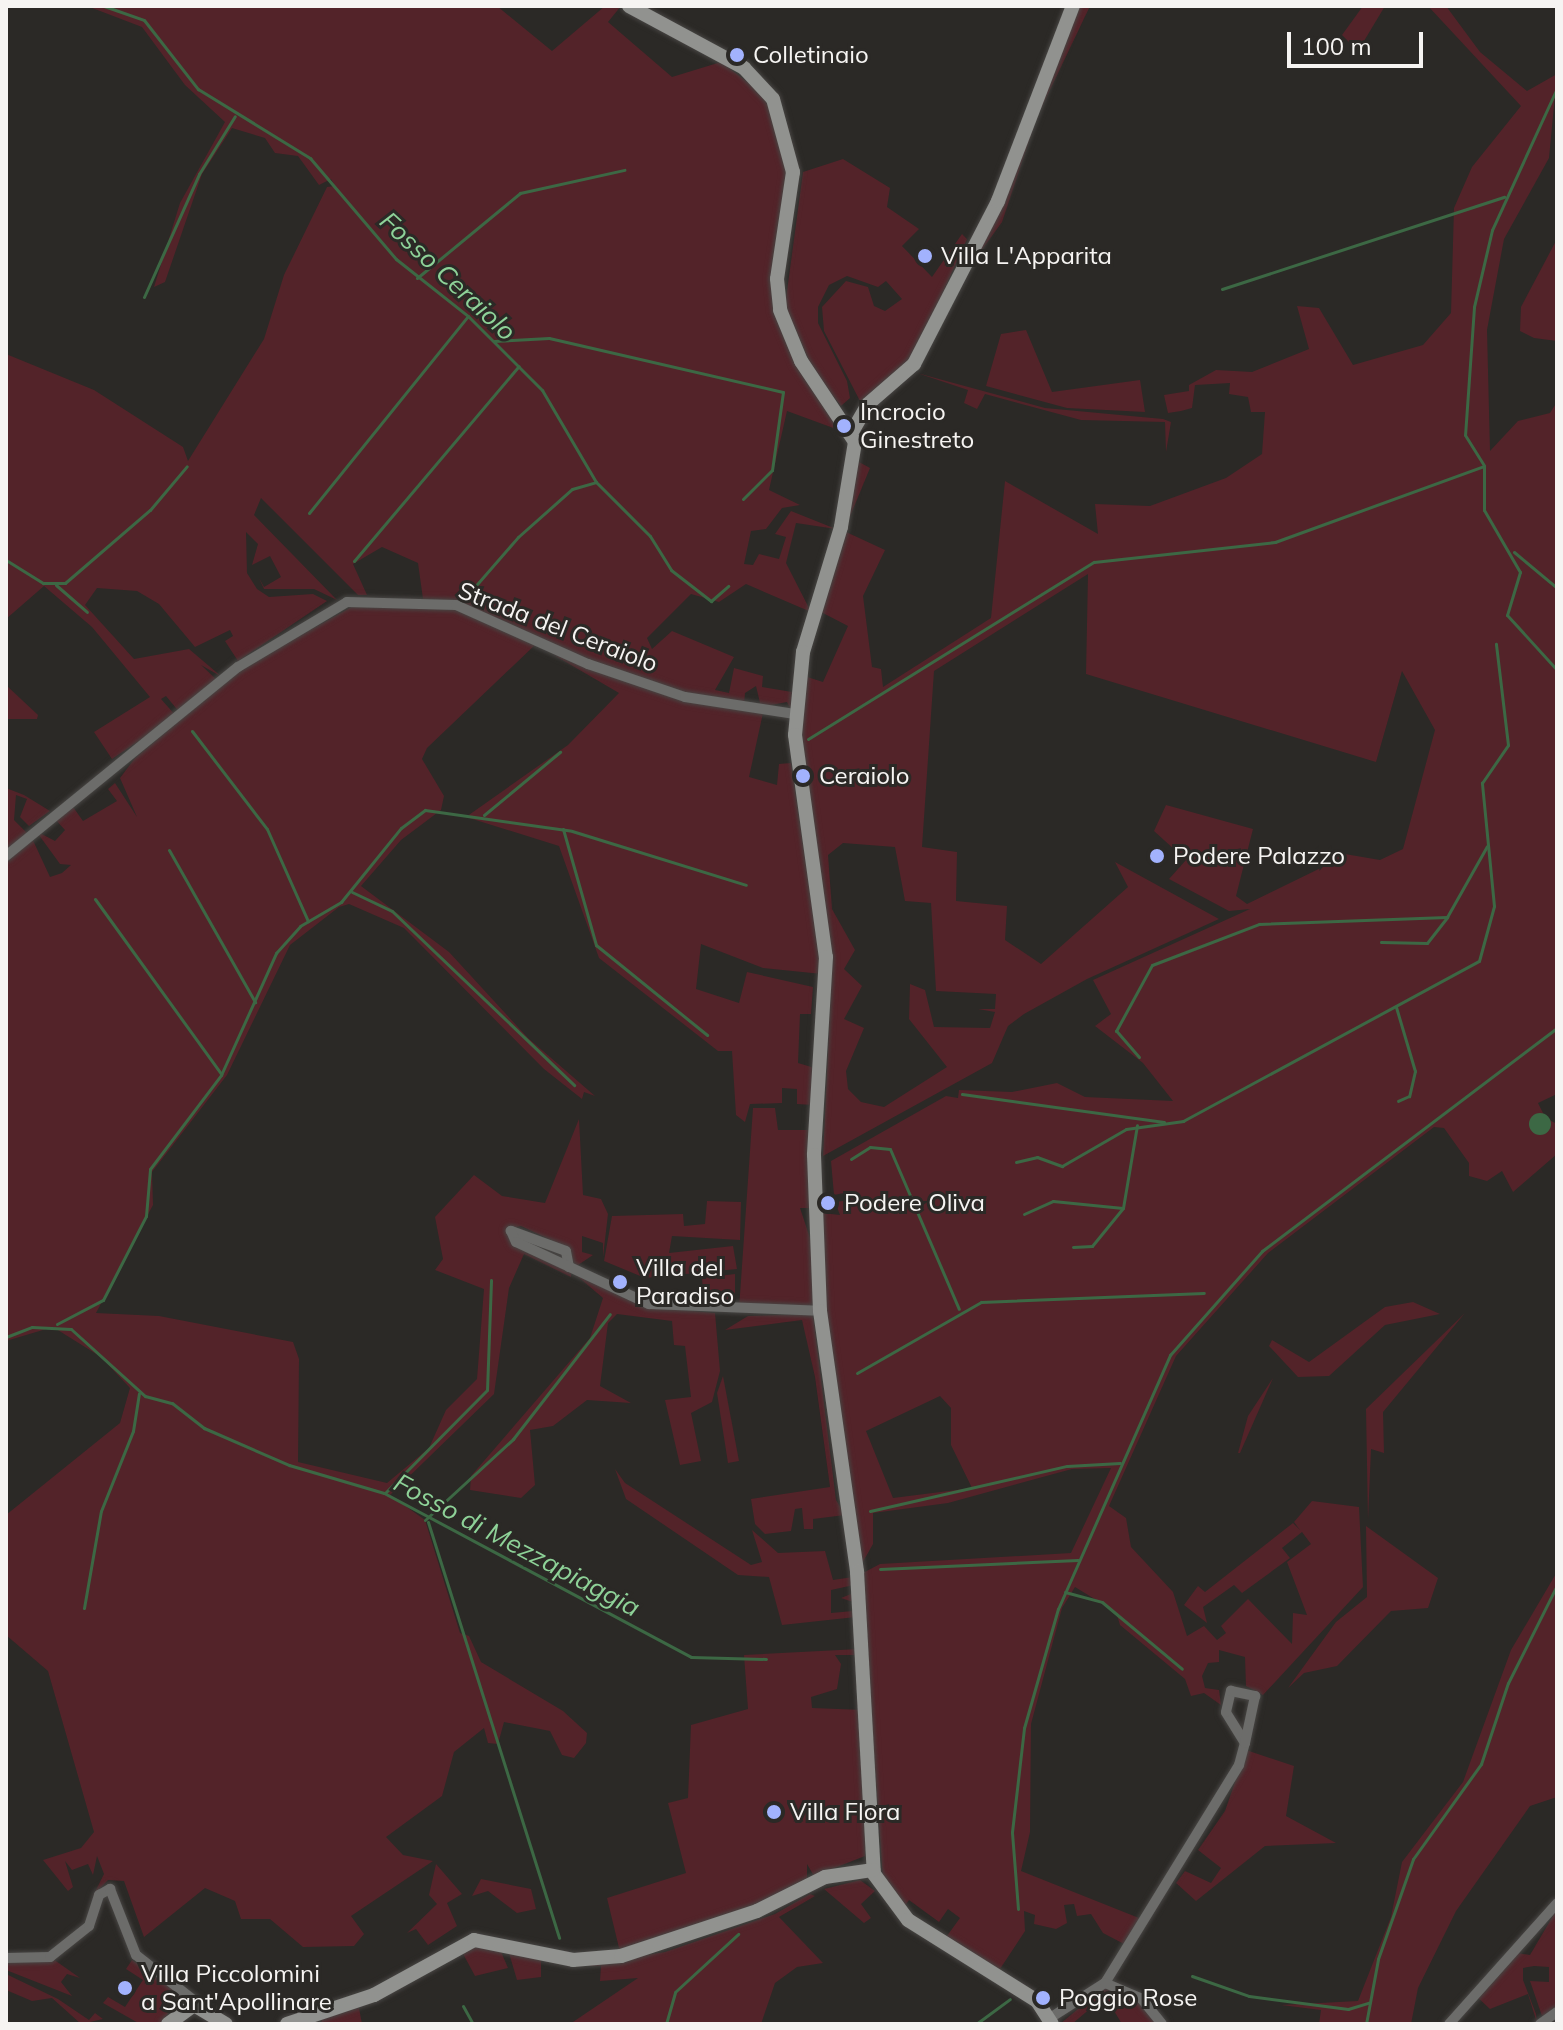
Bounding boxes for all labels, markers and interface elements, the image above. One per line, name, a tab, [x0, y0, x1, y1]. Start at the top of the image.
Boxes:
scale bar	[1291, 16, 1427, 66]
text: 100 m	[1301, 31, 1372, 61]
place label: Colletinaio	[753, 41, 869, 69]
marker: Colletinaio	[728, 46, 746, 64]
water label: Fosso Ceraiolo	[374, 205, 522, 347]
place label: Villa L'Apparita	[941, 242, 1112, 270]
marker: Villa L'Apparita	[916, 247, 934, 265]
place label: Incrocio Ginestreto	[860, 398, 974, 454]
marker: Incrocio Ginestreto	[835, 417, 853, 435]
street label: Strada del Ceraiolo	[454, 576, 662, 678]
place label: Ceraiolo	[819, 762, 909, 790]
marker: Ceraiolo	[794, 767, 812, 785]
place label: Podere Palazzo	[1173, 842, 1345, 870]
marker: Podere Palazzo	[1148, 847, 1166, 865]
place label: Podere Oliva	[844, 1189, 985, 1217]
marker: Podere Oliva	[819, 1194, 837, 1212]
place label: Villa del Paradiso	[636, 1254, 734, 1310]
marker: Villa del Paradiso	[611, 1273, 629, 1291]
water label: Fosso di Mezzapiaggia	[389, 1467, 645, 1623]
place label: Villa Flora	[790, 1798, 900, 1826]
marker: Villa Flora	[765, 1803, 783, 1821]
place label: Villa Piccolomini a Sant'Apollinare	[141, 1960, 332, 2016]
marker: Villa Piccolomini a Sant'Apollinare	[116, 1979, 134, 1997]
place label: Poggio Rose	[1059, 1984, 1197, 2012]
marker: Poggio Rose	[1034, 1989, 1052, 2007]

